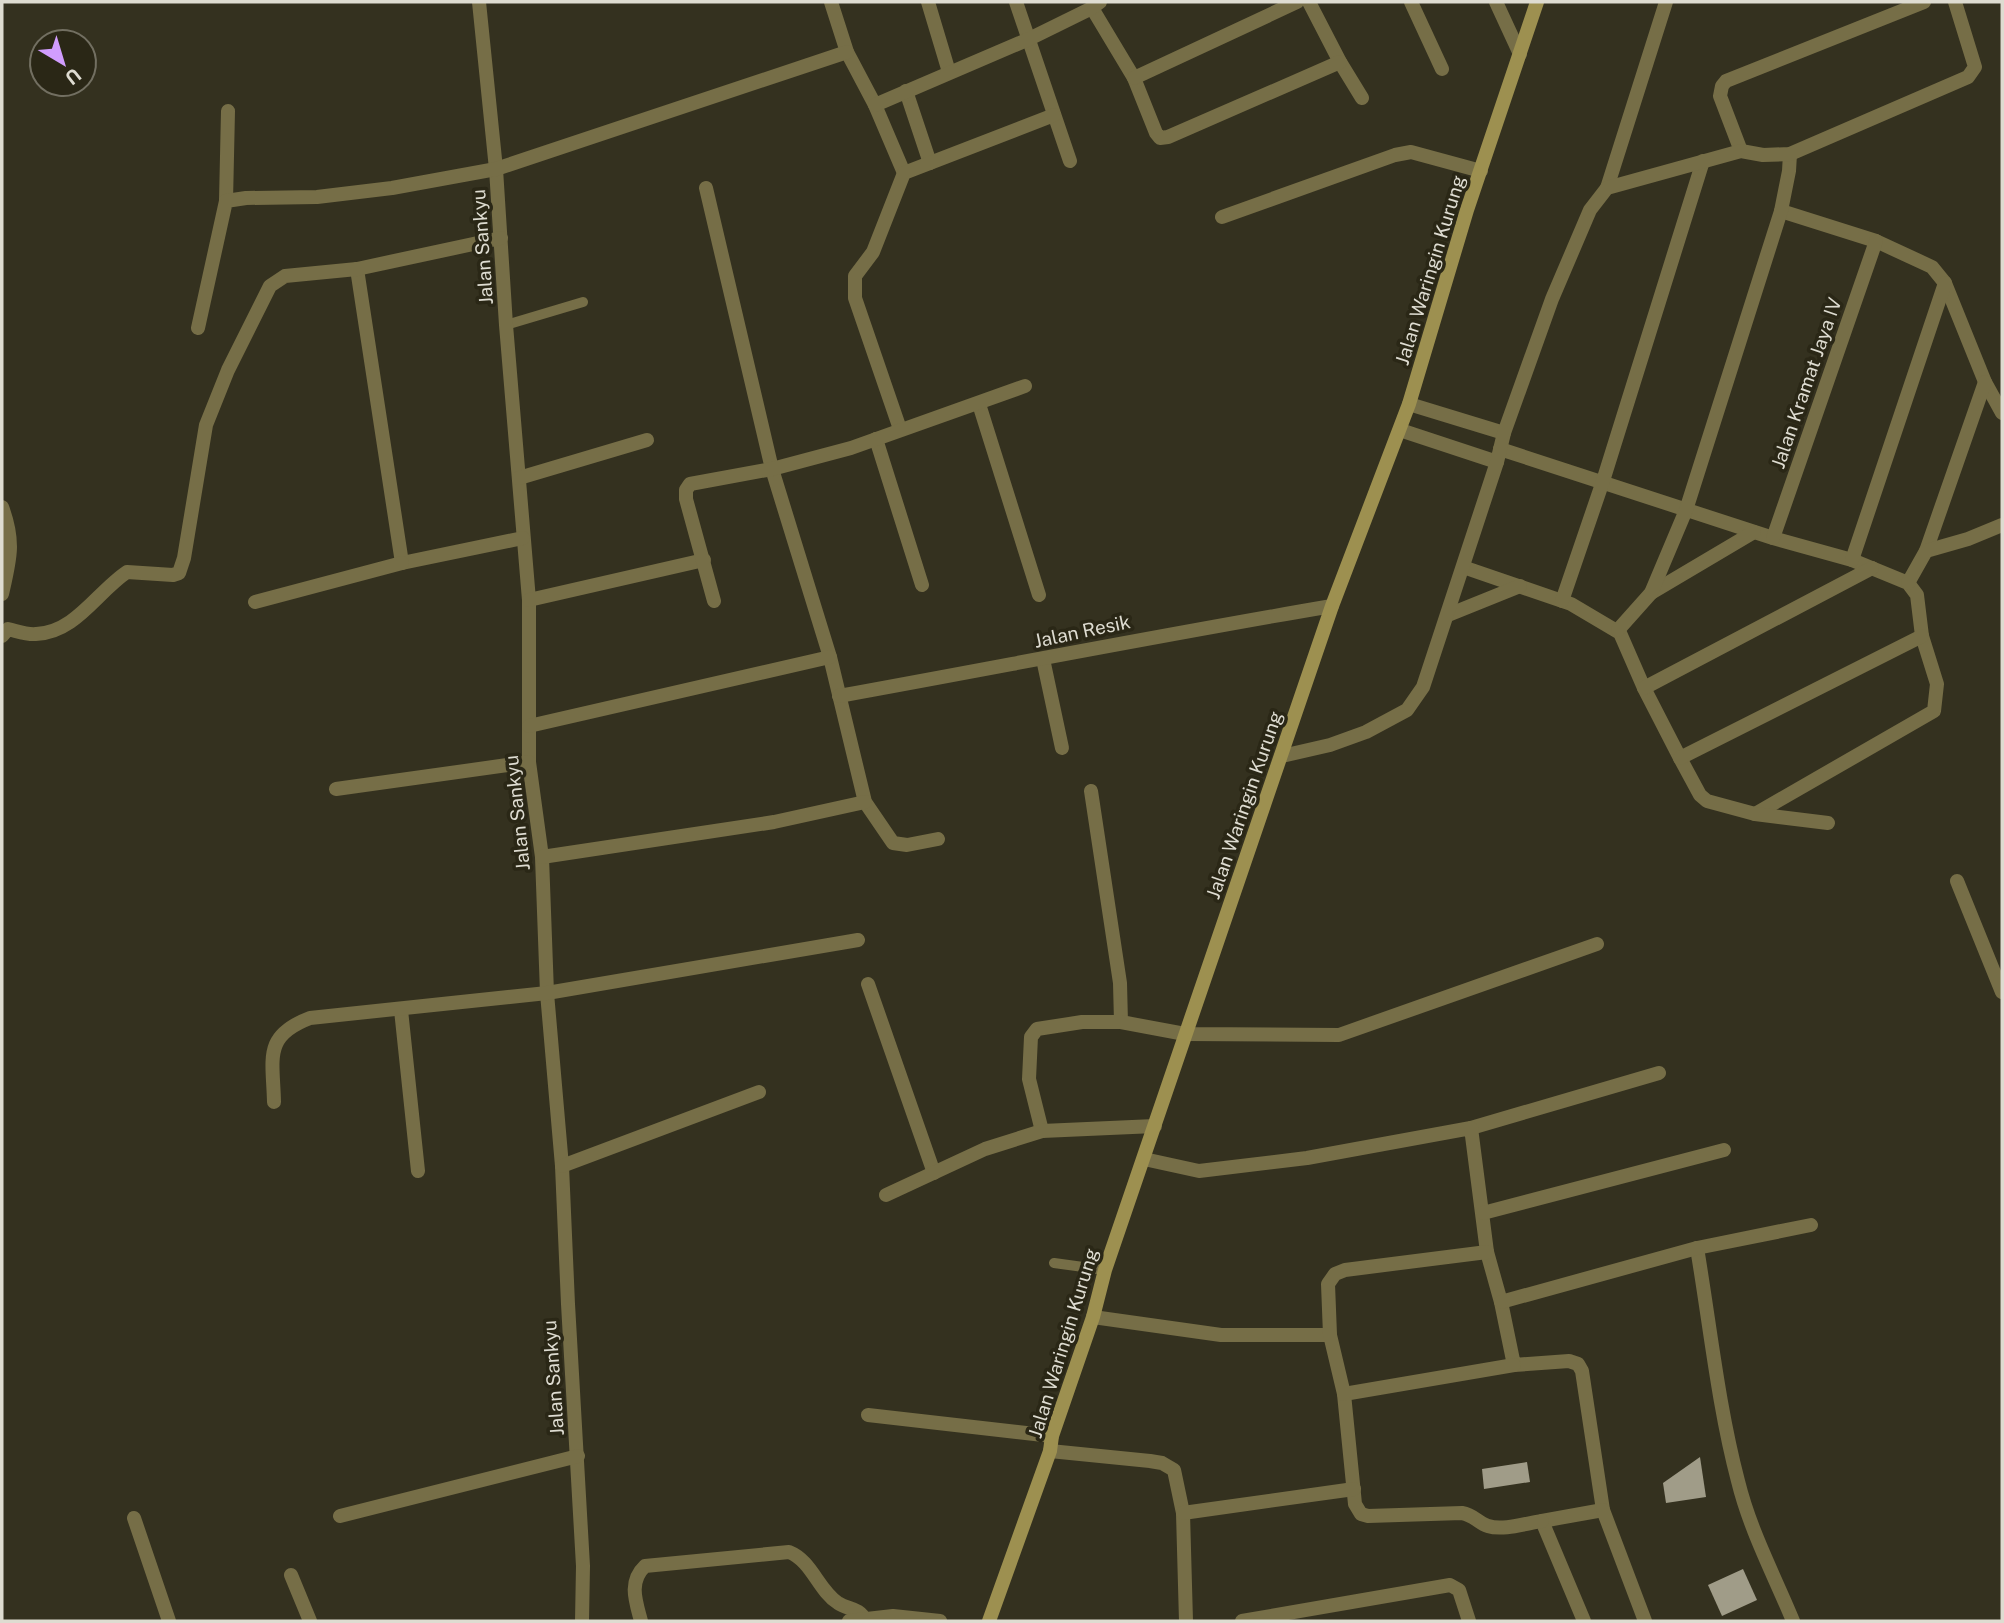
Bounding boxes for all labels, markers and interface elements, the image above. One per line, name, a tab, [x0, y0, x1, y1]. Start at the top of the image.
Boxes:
north arrow	[28, 28, 98, 98]
text: U	[61, 63, 86, 89]
street label: Jalan Waringin Kurung	[1391, 172, 1469, 368]
street label: Jalan Sankyu	[467, 188, 497, 306]
street label: Jalan Kramat Jaya IV	[1766, 294, 1846, 471]
street label: Jalan Resik	[1032, 610, 1133, 652]
street label: Jalan Waringin Kurung	[1201, 708, 1287, 902]
street label: Jalan Sankyu	[500, 754, 534, 872]
street label: Jalan Waringin Kurung	[1024, 1245, 1102, 1441]
street label: Jalan Sankyu	[538, 1319, 568, 1437]

